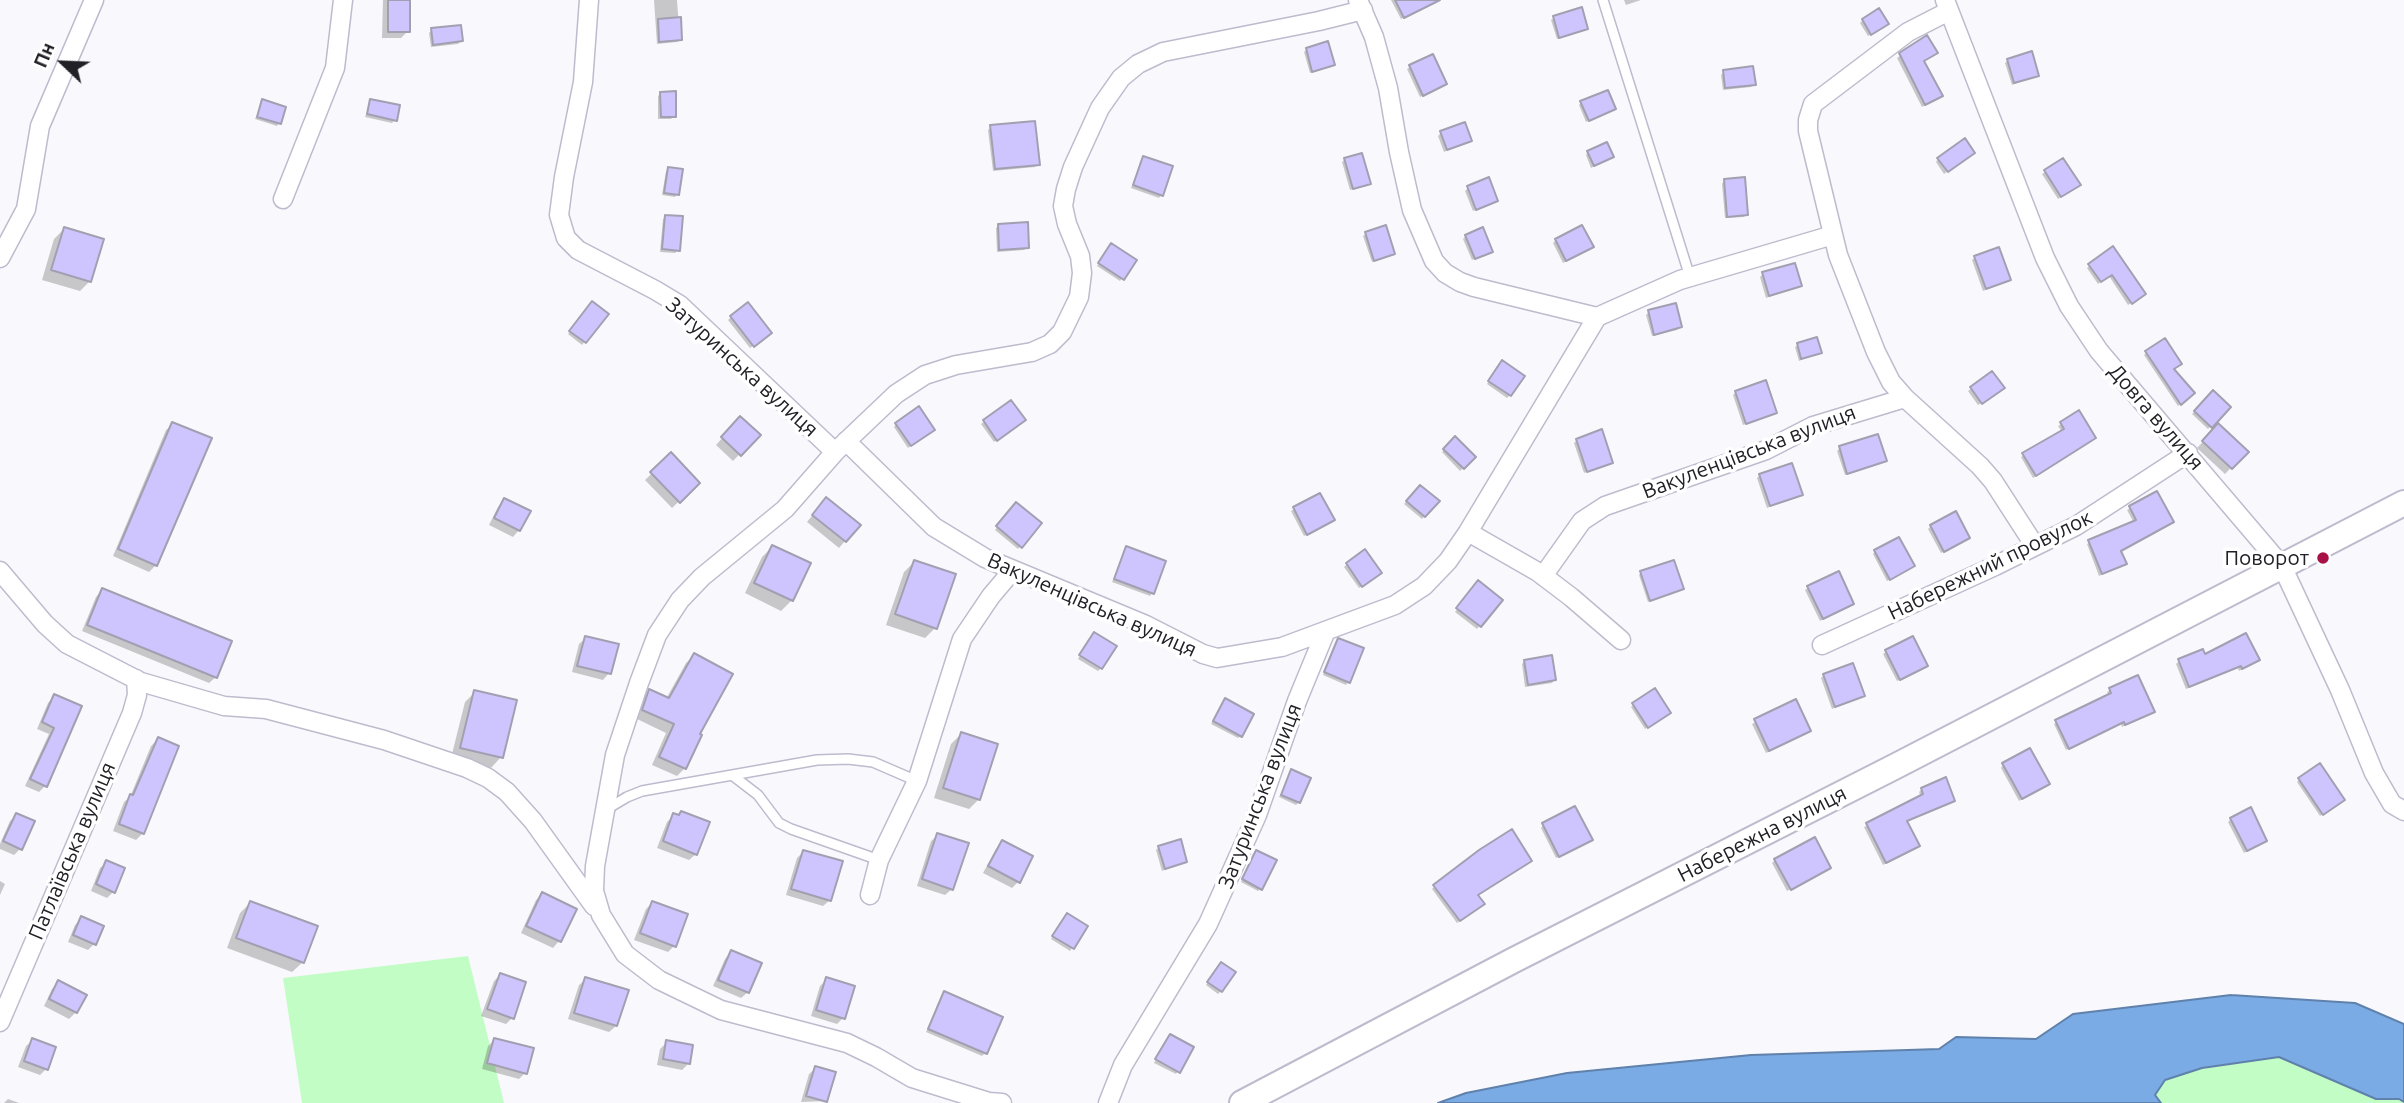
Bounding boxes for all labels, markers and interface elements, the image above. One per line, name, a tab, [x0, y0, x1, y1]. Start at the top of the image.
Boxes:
north arrow	[28, 28, 98, 98]
text: Пн	[29, 39, 59, 71]
street label: Затуринська вулиця	[661, 292, 823, 442]
street label: Довга вулиця	[2103, 359, 2209, 475]
street label: Вакуленцівська вулиця	[1639, 400, 1859, 504]
street label: Набережний провулок	[1884, 505, 2096, 625]
place label: Поворот	[2224, 545, 2309, 571]
street label: Вакуленцівська вулиця	[983, 547, 1201, 663]
marker: Поворот	[2315, 550, 2331, 566]
street label: Затуринська вулиця	[1213, 700, 1307, 892]
street label: Патлаївська вулиця	[23, 758, 121, 944]
street label: Набережна вулиця	[1673, 781, 1851, 887]

